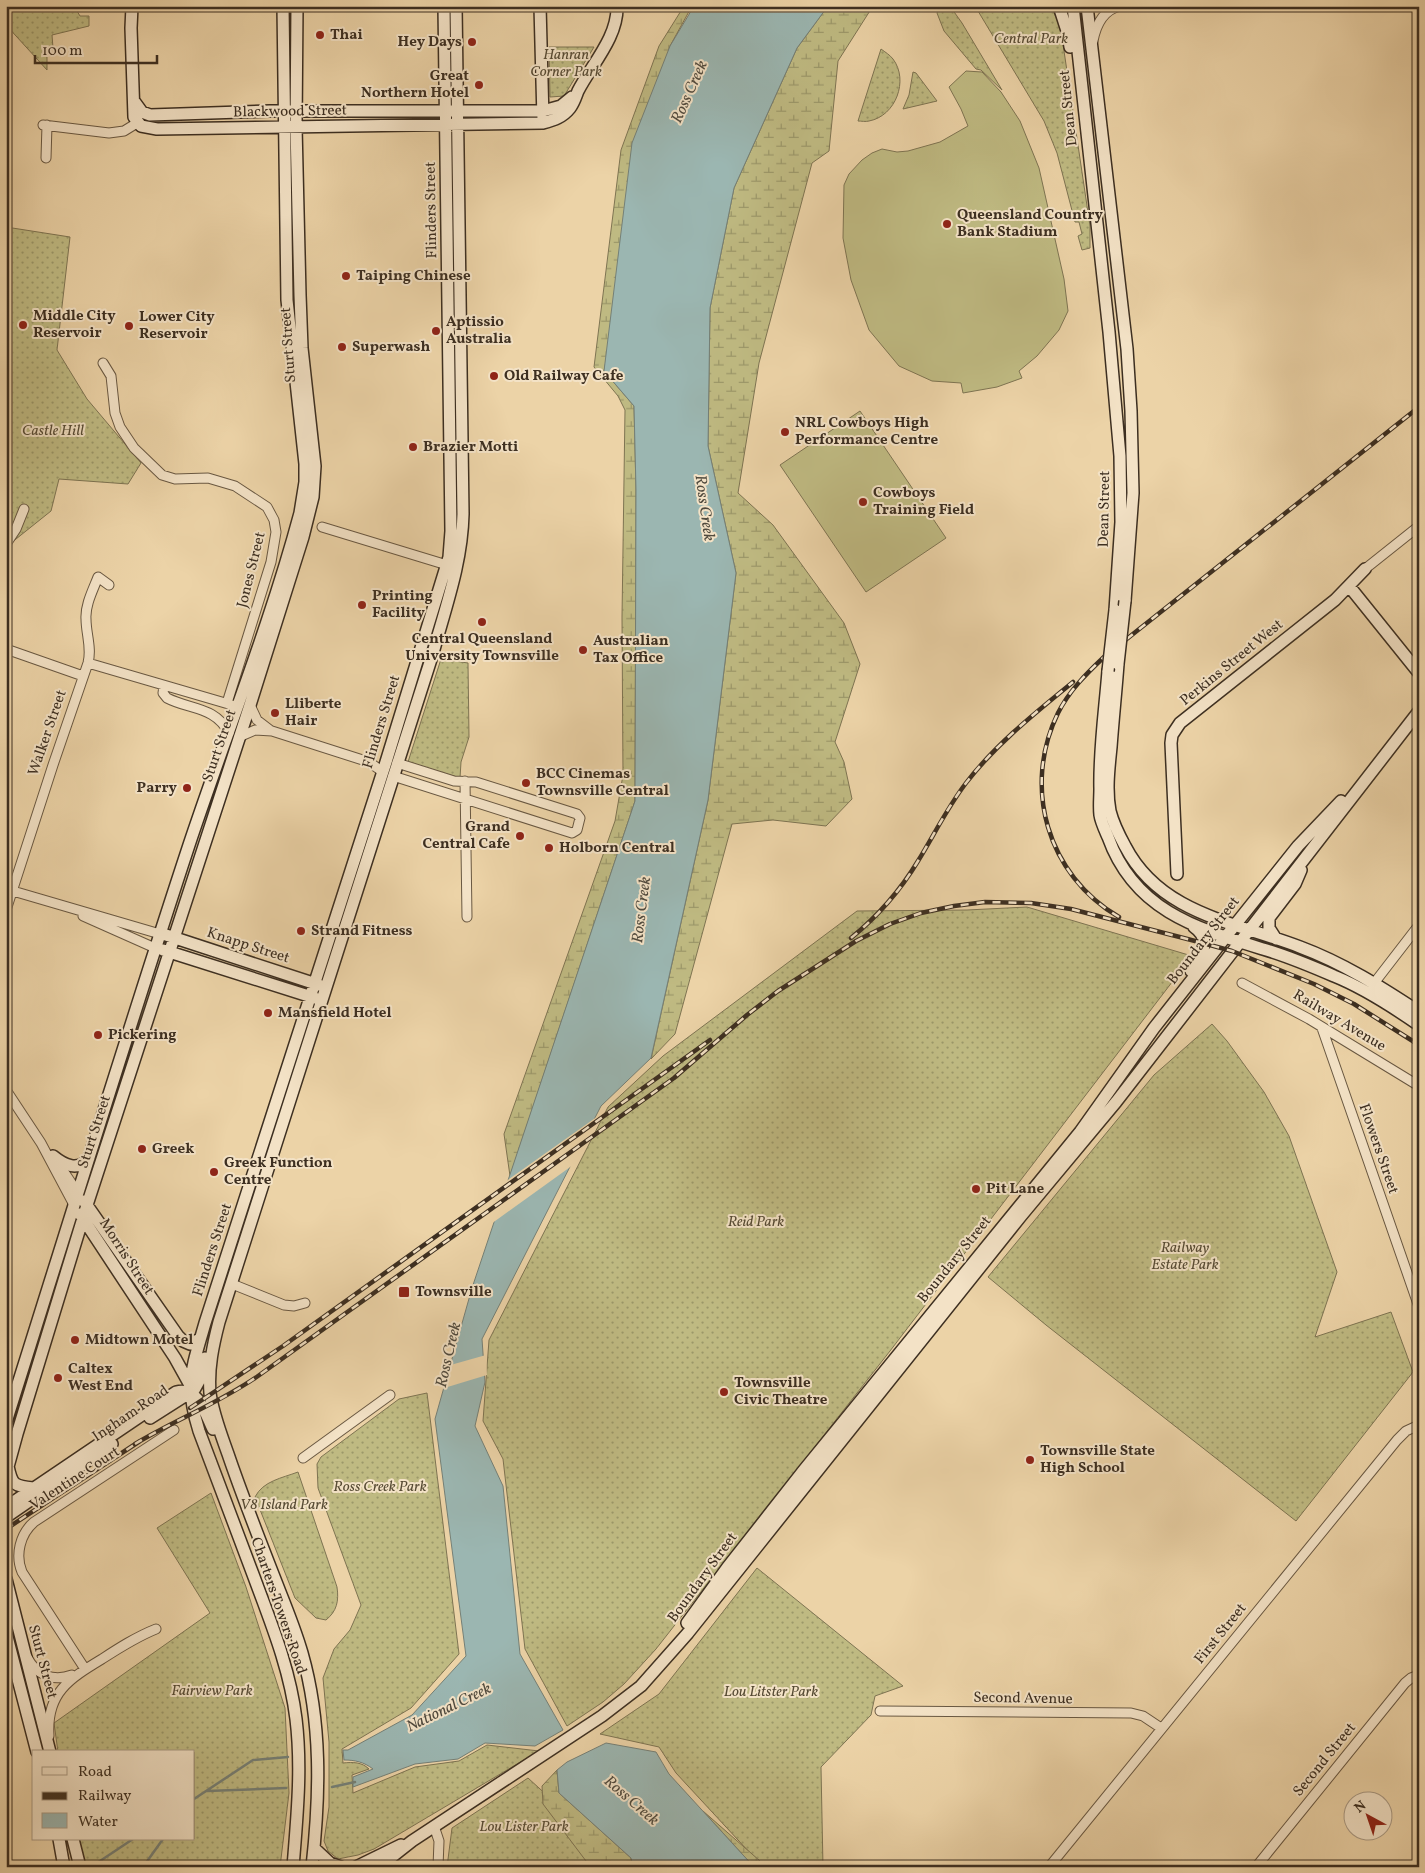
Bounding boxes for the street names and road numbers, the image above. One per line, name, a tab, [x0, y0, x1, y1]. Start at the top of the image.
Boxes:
street label: Dean Street	[1055, 69, 1083, 147]
street label: Blackwood Street	[233, 101, 347, 123]
street label: Flinders Street	[421, 161, 443, 259]
street label: Sturt Street	[276, 306, 302, 384]
street label: Dean Street	[1094, 470, 1116, 548]
street label: Jones Street	[232, 530, 272, 610]
street label: Perkins Street West	[1176, 615, 1288, 711]
street label: Flinders Street	[358, 673, 406, 771]
street label: Walker Street	[23, 687, 73, 779]
street label: Sturt Street	[198, 707, 242, 785]
street label: Boundary Street	[1163, 892, 1245, 990]
street label: Knapp Street	[204, 923, 292, 969]
street label: Railway Avenue	[1289, 985, 1389, 1057]
street label: Sturt Street	[73, 1093, 117, 1171]
street label: Flowers Street	[1353, 1101, 1403, 1197]
street label: Flinders Street	[188, 1201, 238, 1299]
street label: Boundary Street	[913, 1212, 997, 1308]
street label: Morris Street	[93, 1215, 159, 1299]
street label: Ingham Road	[88, 1381, 174, 1447]
street label: Valentine Court	[26, 1442, 124, 1516]
street label: Boundary Street	[663, 1529, 743, 1627]
street label: Charters Towers Road	[245, 1535, 311, 1677]
street label: First Street	[1190, 1599, 1252, 1669]
street label: Sturt Street	[22, 1623, 62, 1701]
street label: Second Avenue	[973, 1688, 1073, 1710]
street label: Second Street	[1289, 1718, 1361, 1802]

